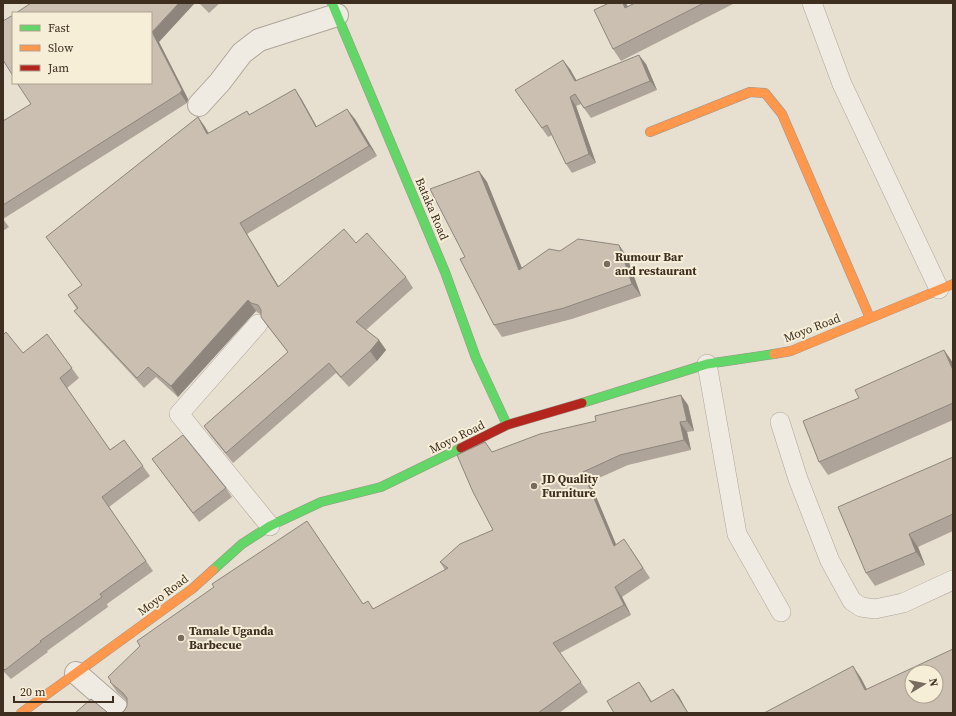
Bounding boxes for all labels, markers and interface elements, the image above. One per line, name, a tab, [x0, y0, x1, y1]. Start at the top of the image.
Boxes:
legend	[12, 12, 152, 84]
text: Fast	[48, 20, 70, 36]
text: Slow	[48, 40, 74, 56]
text: Jam	[47, 60, 69, 76]
street label: Bataka Road	[412, 175, 452, 243]
place label: Rumour Bar and restaurant	[615, 249, 697, 279]
marker: Rumour Bar and restaurant	[602, 259, 612, 269]
street label: Moyo Road	[781, 310, 843, 346]
street label: Moyo Road	[427, 417, 487, 457]
place label: JD Quality Furniture	[541, 471, 599, 501]
marker: JD Quality Furniture	[529, 481, 539, 491]
street label: Moyo Road	[134, 571, 192, 619]
place label: Tamale Uganda Barbecue	[189, 623, 274, 653]
marker: Tamale Uganda Barbecue	[176, 633, 186, 643]
north arrow	[904, 664, 944, 704]
text: N	[925, 677, 941, 688]
scale bar	[14, 678, 113, 704]
text: 20 m	[20, 684, 46, 700]

